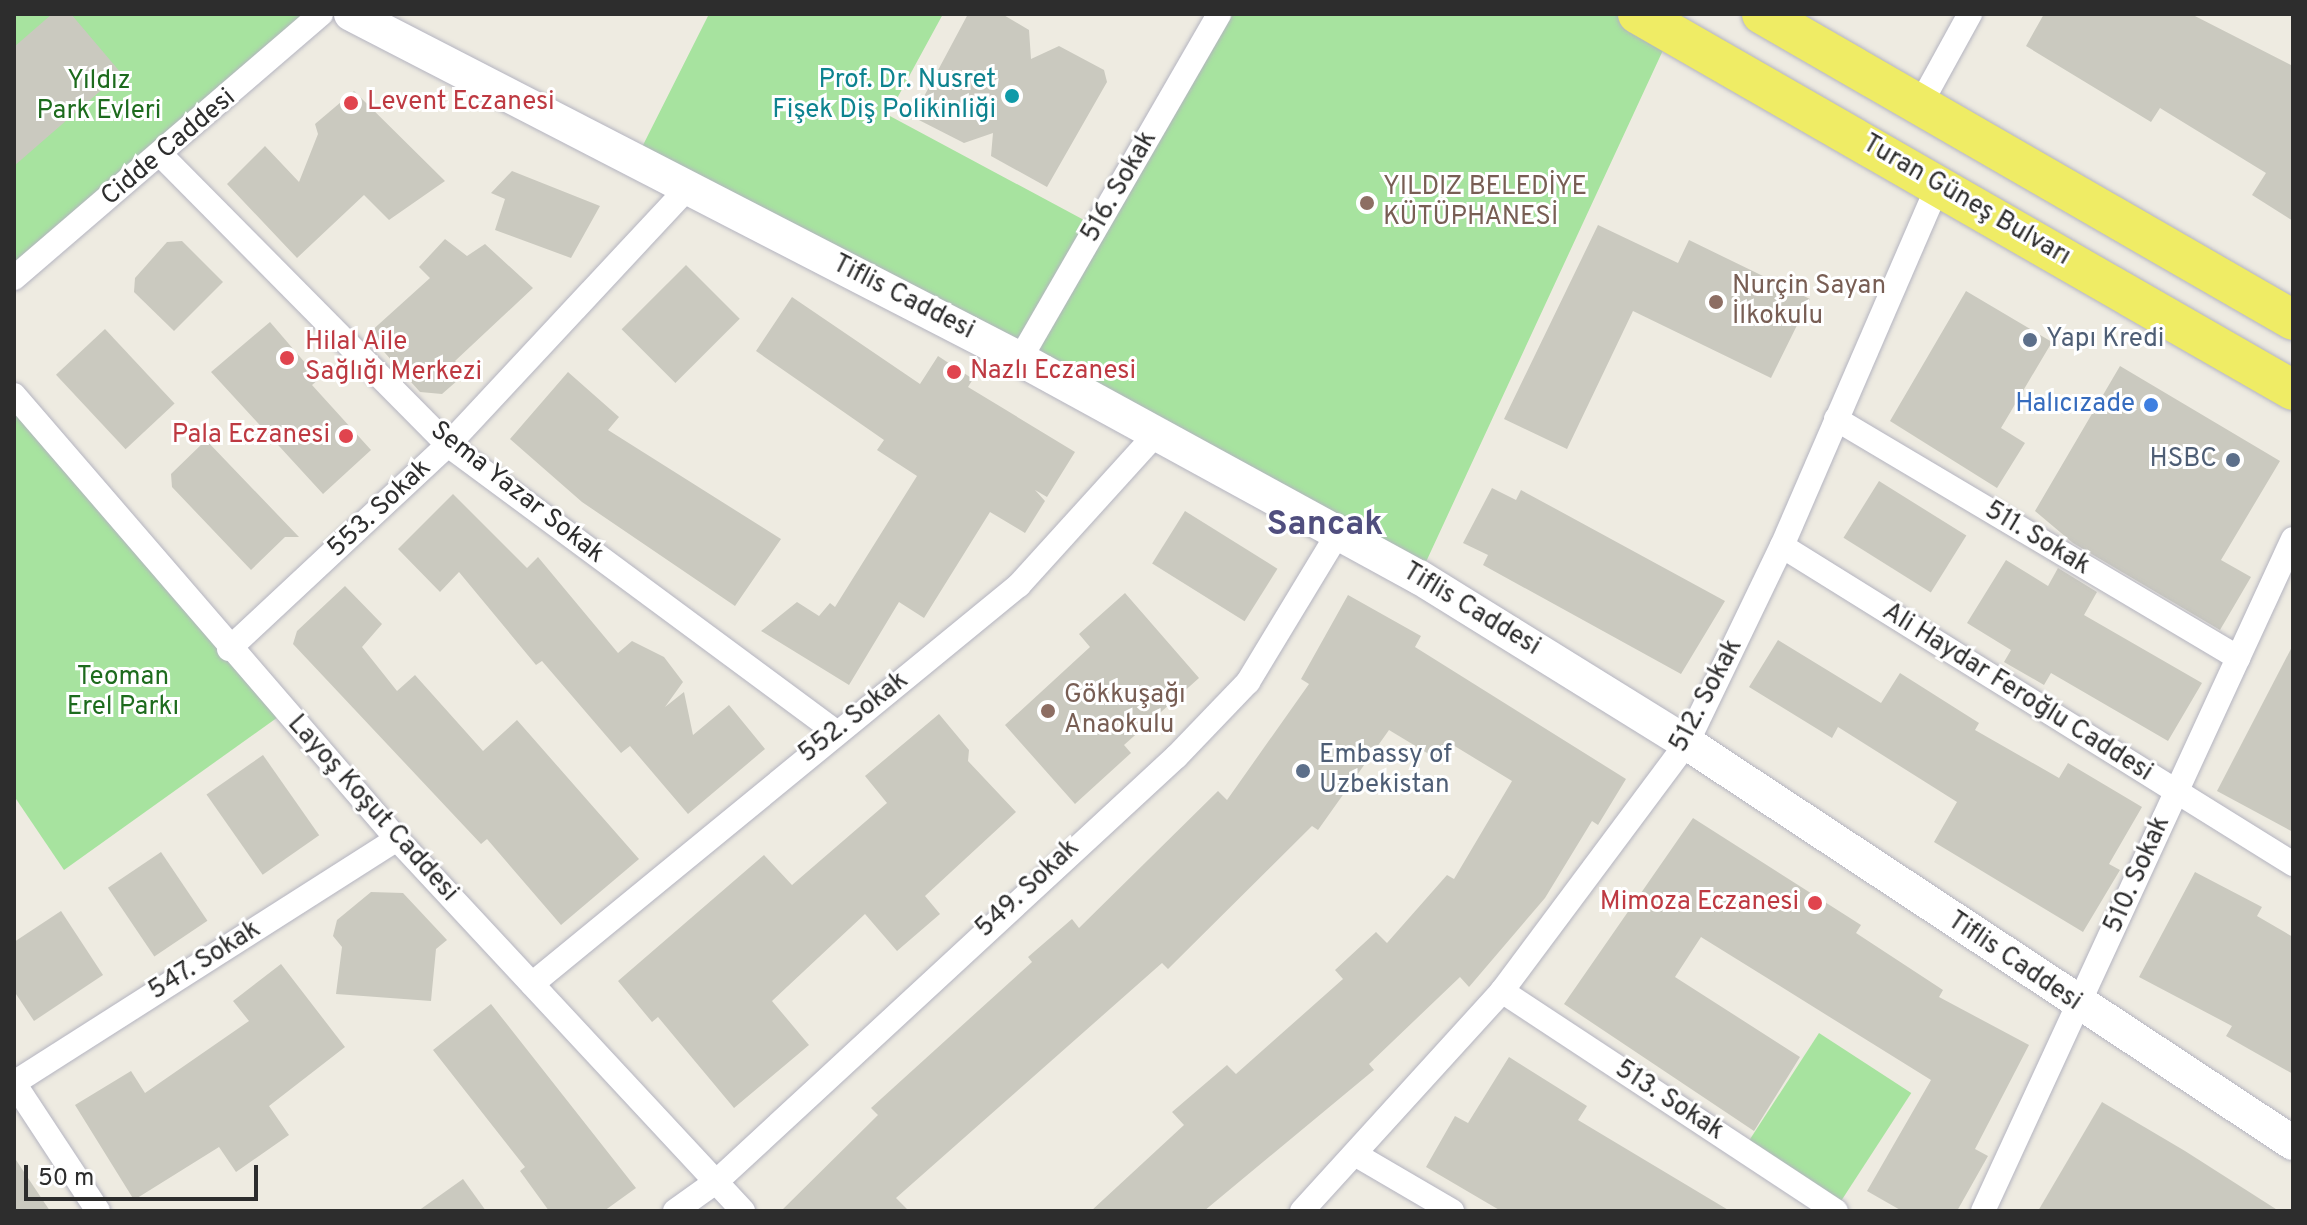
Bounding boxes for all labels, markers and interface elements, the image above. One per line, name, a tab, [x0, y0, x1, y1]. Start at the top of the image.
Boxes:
place label: Prof. Dr. Nusret Fişek Diş Polikinliği	[772, 65, 996, 126]
park label: Yıldız Park Evleri	[37, 66, 161, 128]
street label: Cidde Caddesi	[96, 83, 242, 213]
place label: Levent Eczanesi	[367, 87, 555, 119]
marker: Prof. Dr. Nusret Fişek Diş Polikinliği	[1003, 87, 1021, 105]
marker: Levent Eczanesi	[342, 94, 360, 112]
street label: 516. Sokak	[1076, 126, 1164, 248]
street label: Turan Güneş Bulvarı	[1857, 129, 2075, 273]
place label: YILDIZ BELEDİYE KÜTÜPHANESİ	[1383, 172, 1587, 234]
marker: YILDIZ BELEDİYE KÜTÜPHANESİ	[1358, 194, 1376, 212]
street label: Tiflis Caddesi	[827, 249, 979, 347]
place label: Nurçin Sayan İlkokulu	[1732, 271, 1886, 332]
marker: Nurçin Sayan İlkokulu	[1707, 293, 1725, 311]
place label: Yapı Kredi	[2046, 324, 2164, 356]
place label: Hilal Aile Sağlığı Merkezi	[305, 327, 482, 388]
marker: Yapı Kredi	[2021, 331, 2039, 349]
marker: Hilal Aile Sağlığı Merkezi	[276, 347, 298, 369]
place label: Nazlı Eczanesi	[970, 356, 1136, 388]
marker: Nazlı Eczanesi	[945, 363, 963, 381]
place label: Halıcızade	[2015, 389, 2135, 421]
marker: Halıcızade	[2142, 396, 2160, 414]
street label: Sema Yazar Sokak	[423, 415, 611, 571]
place label: Pala Eczanesi	[172, 420, 330, 452]
marker: Pala Eczanesi	[337, 427, 355, 445]
place label: HSBC	[2150, 444, 2217, 476]
marker: HSBC	[2224, 451, 2242, 469]
street label: 553. Sokak	[322, 453, 438, 565]
street label: 511. Sokak	[1979, 495, 2095, 583]
district label: Sancak	[1267, 506, 1383, 546]
street label: Tiflis Caddesi	[1397, 557, 1545, 663]
street label: Ali Haydar Feroğlu Caddesi	[1876, 597, 2158, 789]
street label: 512. Sokak	[1664, 634, 1750, 758]
park label: Teoman Erel Parkı	[67, 662, 179, 724]
street label: 552. Sokak	[793, 666, 915, 770]
place label: Gökkuşağı Anaokulu	[1064, 680, 1186, 742]
marker: Gökkuşağı Anaokulu	[1039, 702, 1057, 720]
street label: Layoş Koşut Caddesi	[280, 709, 464, 909]
place label: Embassy of Uzbekistan	[1319, 740, 1452, 802]
marker: Embassy of Uzbekistan	[1294, 762, 1312, 780]
street label: 510. Sokak	[2098, 812, 2178, 938]
street label: 549. Sokak	[970, 833, 1086, 945]
place label: Mimoza Eczanesi	[1600, 887, 1799, 919]
marker: Mimoza Eczanesi	[1806, 894, 1824, 912]
street label: Tiflis Caddesi	[1941, 906, 2087, 1018]
street label: 547. Sokak	[143, 914, 267, 1008]
street label: 513. Sokak	[1609, 1054, 1729, 1148]
scale bar	[28, 1149, 262, 1199]
text: 50 m	[38, 1164, 94, 1194]

